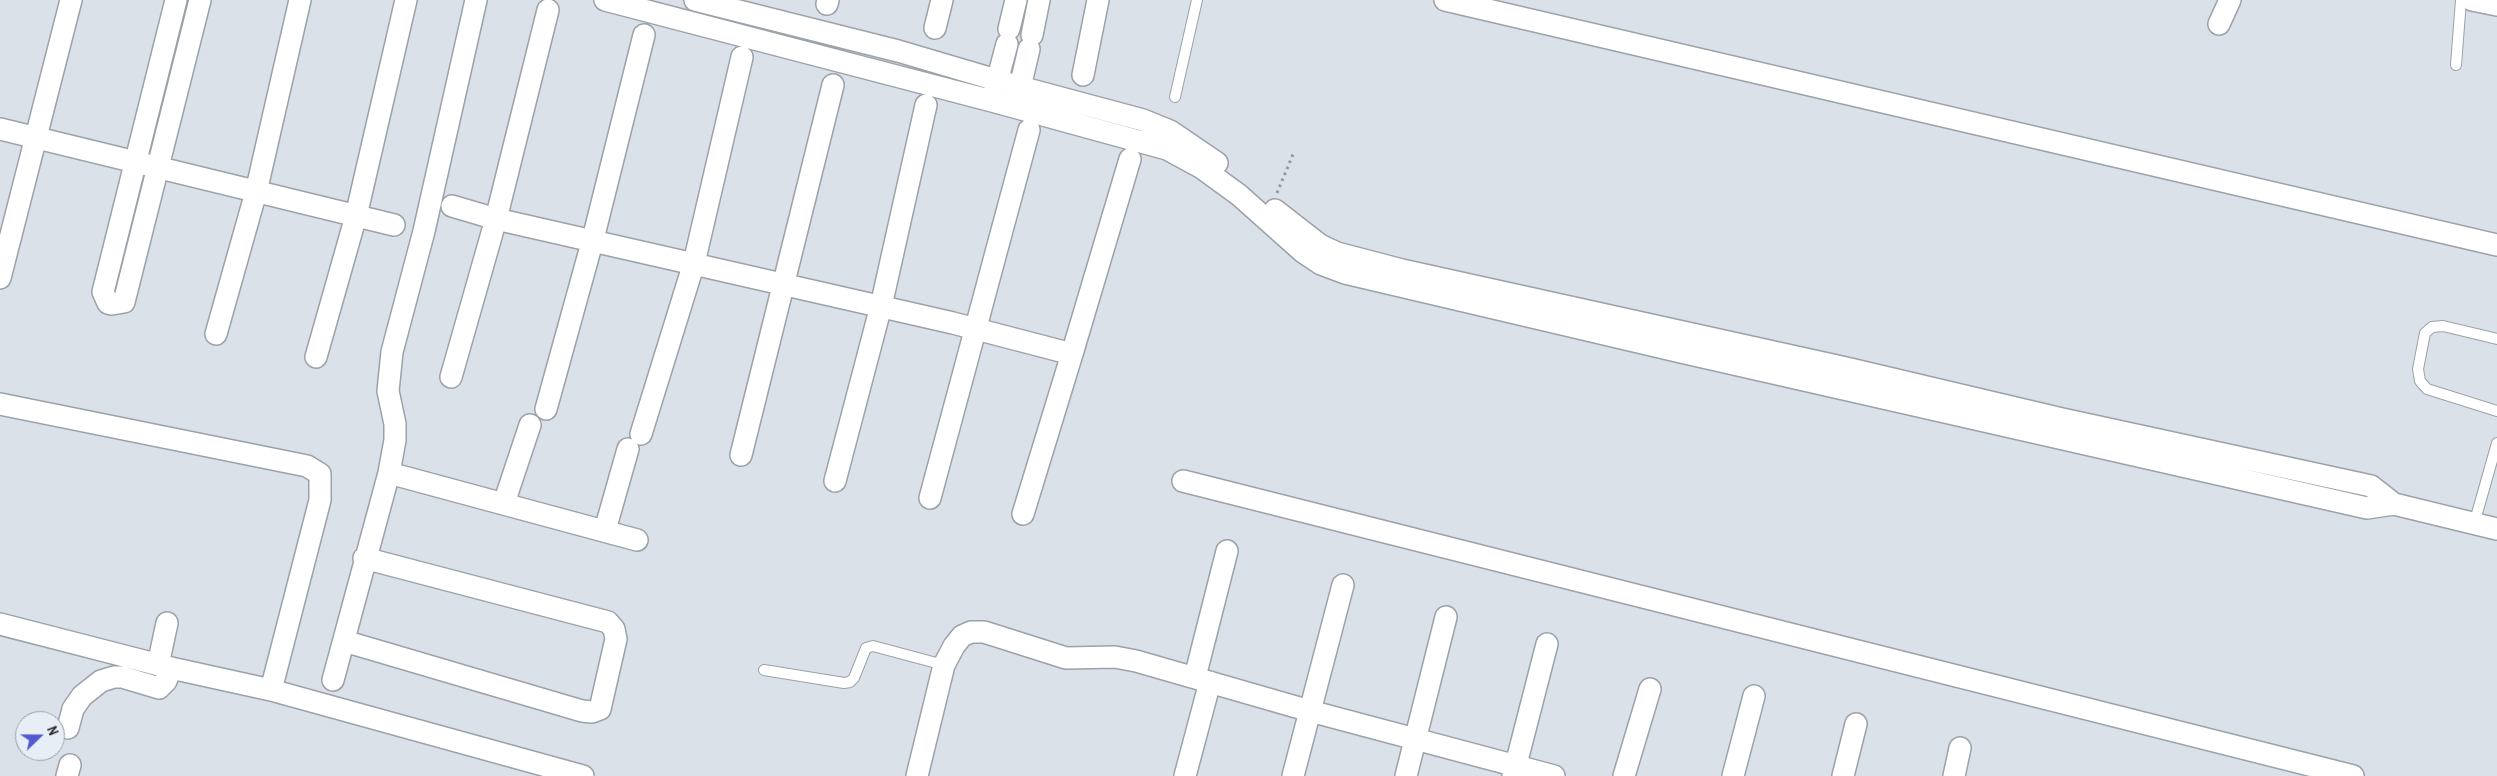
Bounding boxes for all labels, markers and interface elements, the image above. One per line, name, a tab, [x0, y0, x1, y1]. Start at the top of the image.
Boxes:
north arrow	[15, 711, 65, 761]
text: N	[43, 724, 63, 738]

